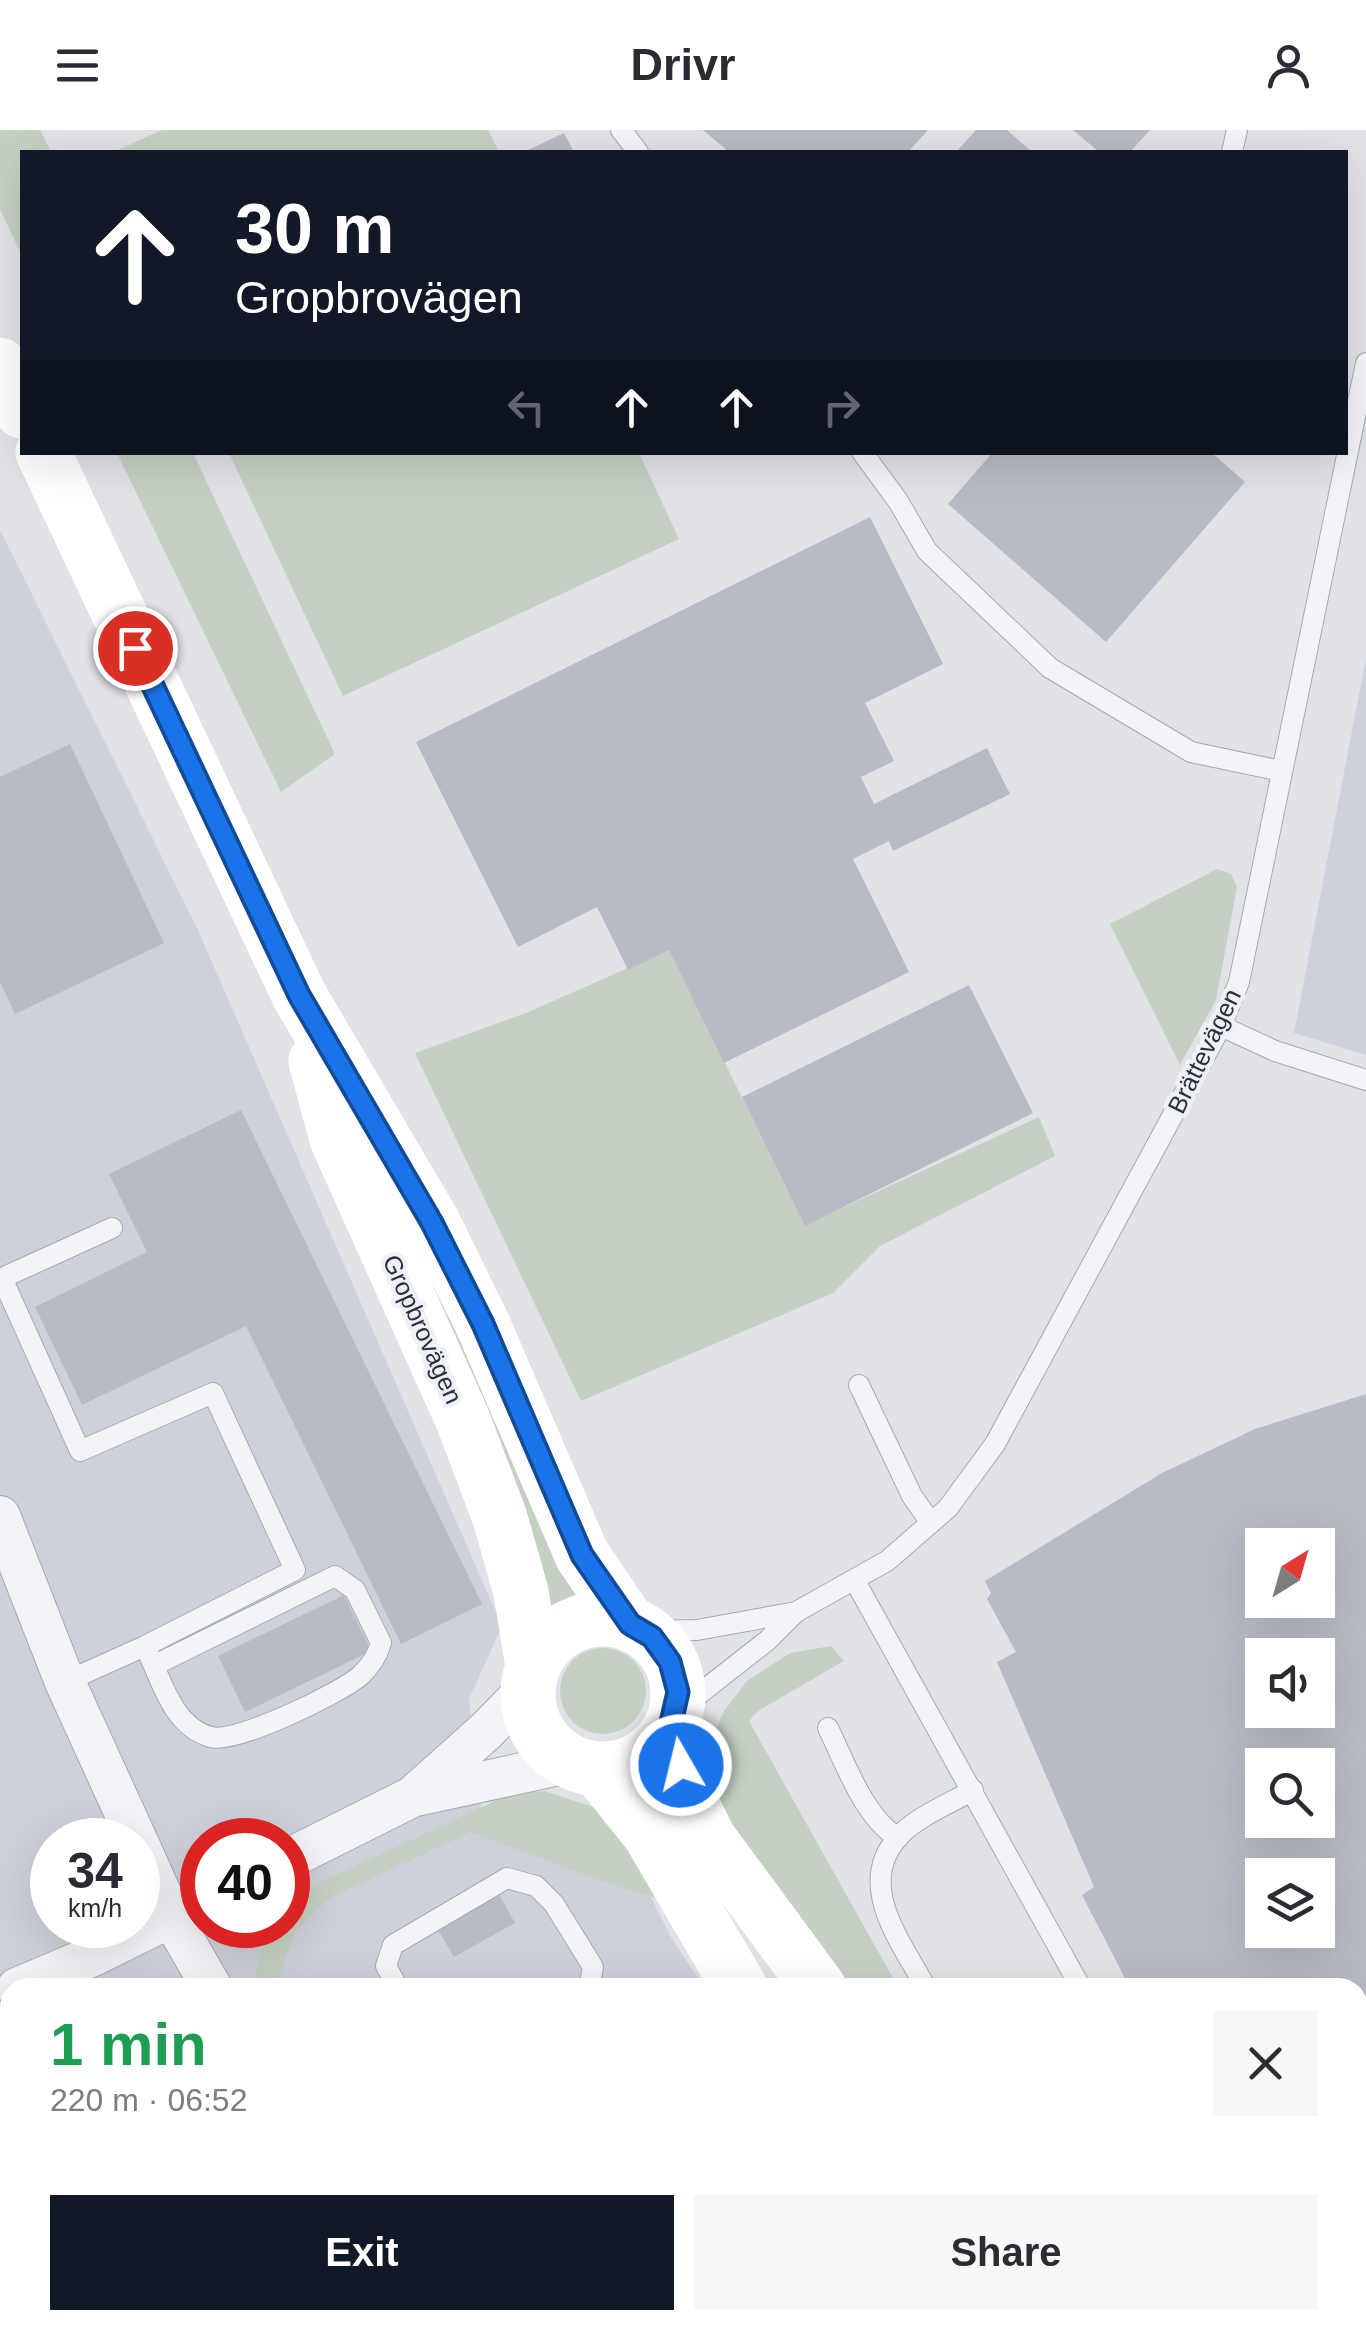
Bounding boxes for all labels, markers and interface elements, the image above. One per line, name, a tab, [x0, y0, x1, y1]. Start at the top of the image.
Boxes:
icon: menu	[50, 38, 105, 93]
icon: person	[1261, 38, 1316, 93]
text: Drivr	[630, 39, 736, 90]
icon: ahead	[70, 190, 200, 320]
text: 30 m	[235, 190, 395, 268]
text: Gropbrovägen	[235, 272, 523, 323]
icon: left	[499, 380, 554, 435]
icon: ahead	[604, 380, 659, 435]
icon: ahead	[709, 380, 764, 435]
icon: right	[814, 380, 869, 435]
pin	[93, 606, 178, 691]
icon: arrive	[108, 621, 163, 676]
street label: Brättevägen	[1162, 984, 1246, 1118]
street label: Gropbrovägen	[378, 1250, 468, 1408]
north arrow	[1245, 1528, 1335, 1618]
map controls	[1245, 1528, 1335, 1948]
button: sound	[1245, 1638, 1335, 1728]
position arrow	[629, 1713, 733, 1817]
button: search	[1245, 1748, 1335, 1838]
speed limit sign: 40	[180, 1818, 310, 1948]
text: 34	[67, 1843, 123, 1899]
button: layers	[1245, 1858, 1335, 1948]
text: km/h	[68, 1894, 122, 1922]
text: 1 min	[50, 2011, 207, 2078]
button: close	[1213, 2011, 1318, 2116]
text: 220 m · 06:52	[50, 2082, 247, 2118]
button: Exit	[50, 2195, 674, 2310]
button: Share	[694, 2195, 1318, 2310]

